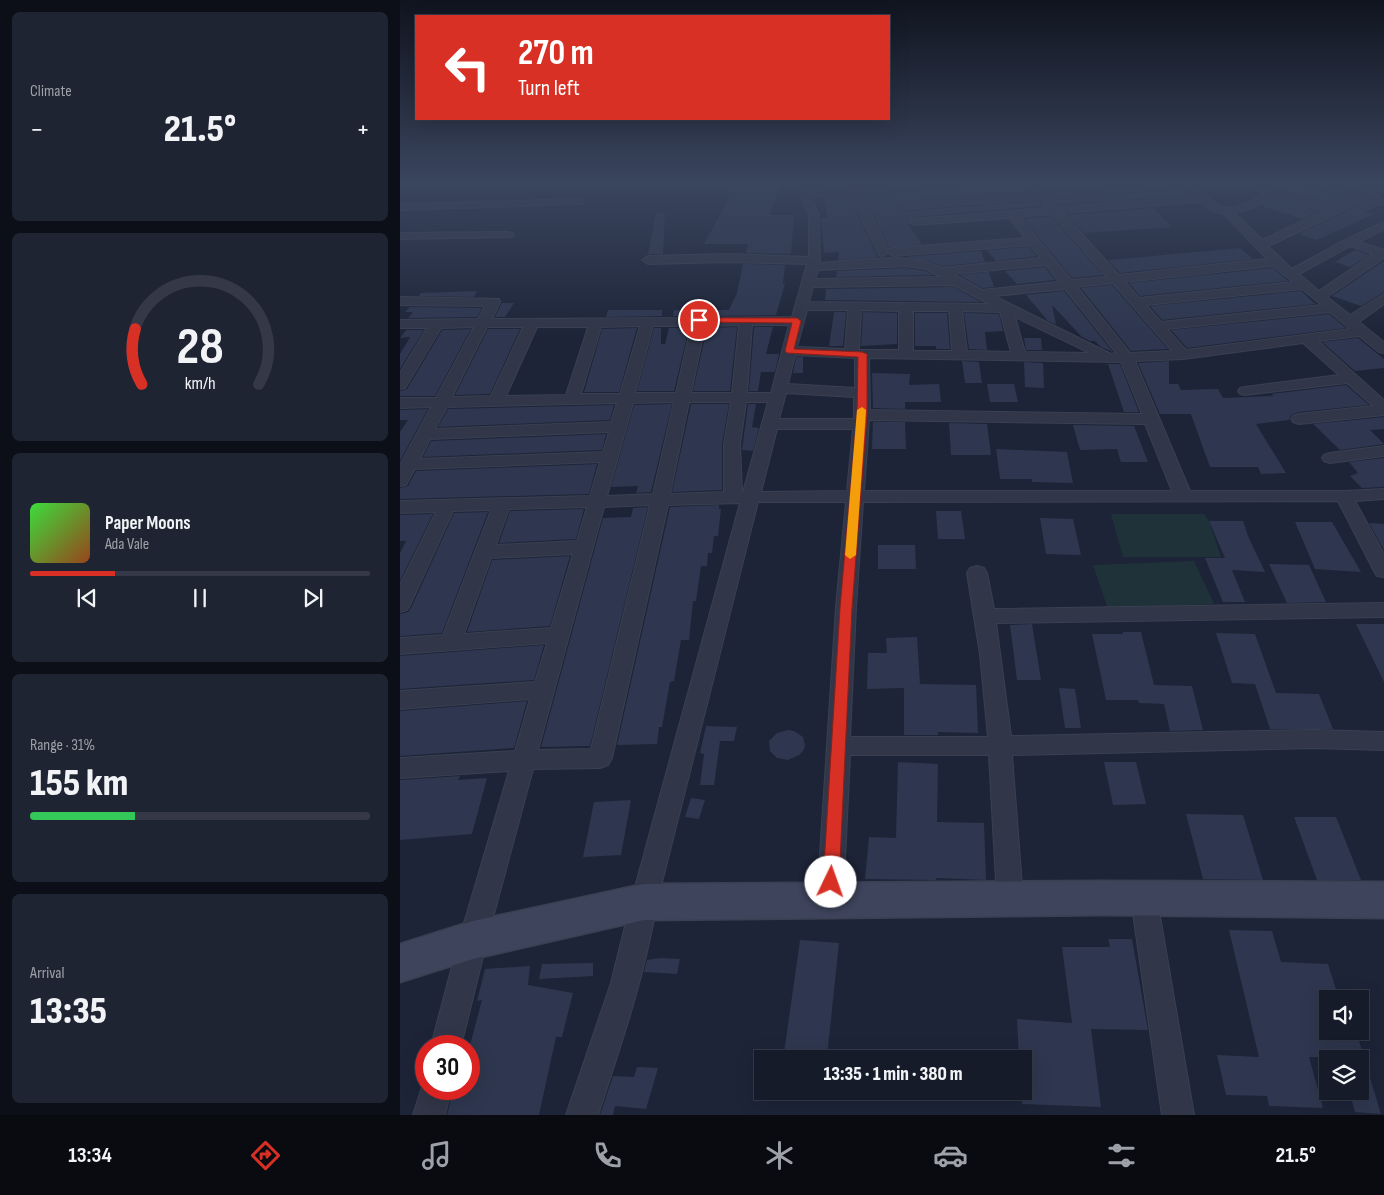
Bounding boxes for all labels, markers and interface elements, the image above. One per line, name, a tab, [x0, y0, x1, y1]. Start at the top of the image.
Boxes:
text: 270 m	[518, 32, 594, 75]
icon: left	[435, 35, 500, 100]
text: Turn left	[518, 75, 580, 102]
text: Climate	[30, 82, 72, 101]
text: 21.5°	[164, 107, 236, 152]
text: −	[30, 113, 44, 146]
text: +	[356, 113, 370, 146]
pin	[678, 299, 720, 341]
icon: arrive	[685, 306, 713, 334]
text: 28	[176, 316, 224, 379]
text: km/h	[185, 373, 215, 394]
text: Paper Moons	[105, 512, 191, 535]
text: Ada Vale	[105, 535, 149, 554]
icon: previous	[73, 584, 101, 612]
icon: pause	[186, 584, 214, 612]
icon: next	[299, 584, 327, 612]
text: Range · 31%	[30, 736, 95, 755]
text: 155 km	[30, 761, 128, 806]
position arrow	[804, 855, 856, 907]
text: Arrival	[30, 964, 64, 983]
text: 13:35	[30, 989, 107, 1034]
map controls	[1319, 990, 1369, 1100]
button: sound	[1319, 990, 1369, 1040]
speed limit sign: 30	[415, 1035, 480, 1100]
button: layers	[1319, 1050, 1369, 1100]
text: 13:35 · 1 min · 380 m	[823, 1063, 963, 1086]
icon: directions	[248, 1138, 283, 1173]
icon: music	[419, 1138, 454, 1173]
icon: phone	[590, 1138, 625, 1173]
icon: climate	[762, 1138, 797, 1173]
icon: car	[933, 1138, 968, 1173]
icon: filters	[1104, 1138, 1139, 1173]
text: 13:34	[68, 1142, 112, 1169]
text: 21.5°	[1275, 1142, 1316, 1169]

